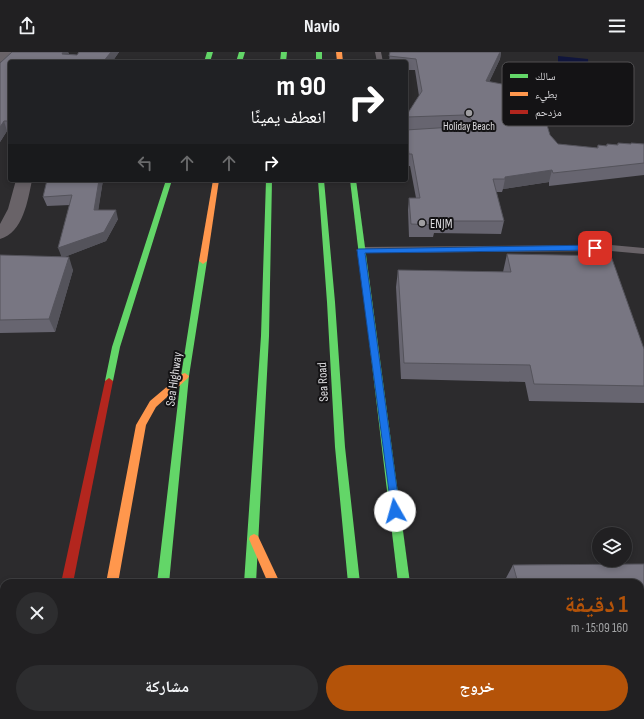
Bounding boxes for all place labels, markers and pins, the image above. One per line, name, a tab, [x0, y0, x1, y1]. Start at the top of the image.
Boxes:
marker: Holiday Beach	[464, 108, 474, 118]
place label: Holiday Beach	[443, 120, 495, 133]
place label: ENJM	[430, 216, 453, 232]
marker: ENJM	[417, 218, 427, 228]
pin	[578, 231, 612, 265]

